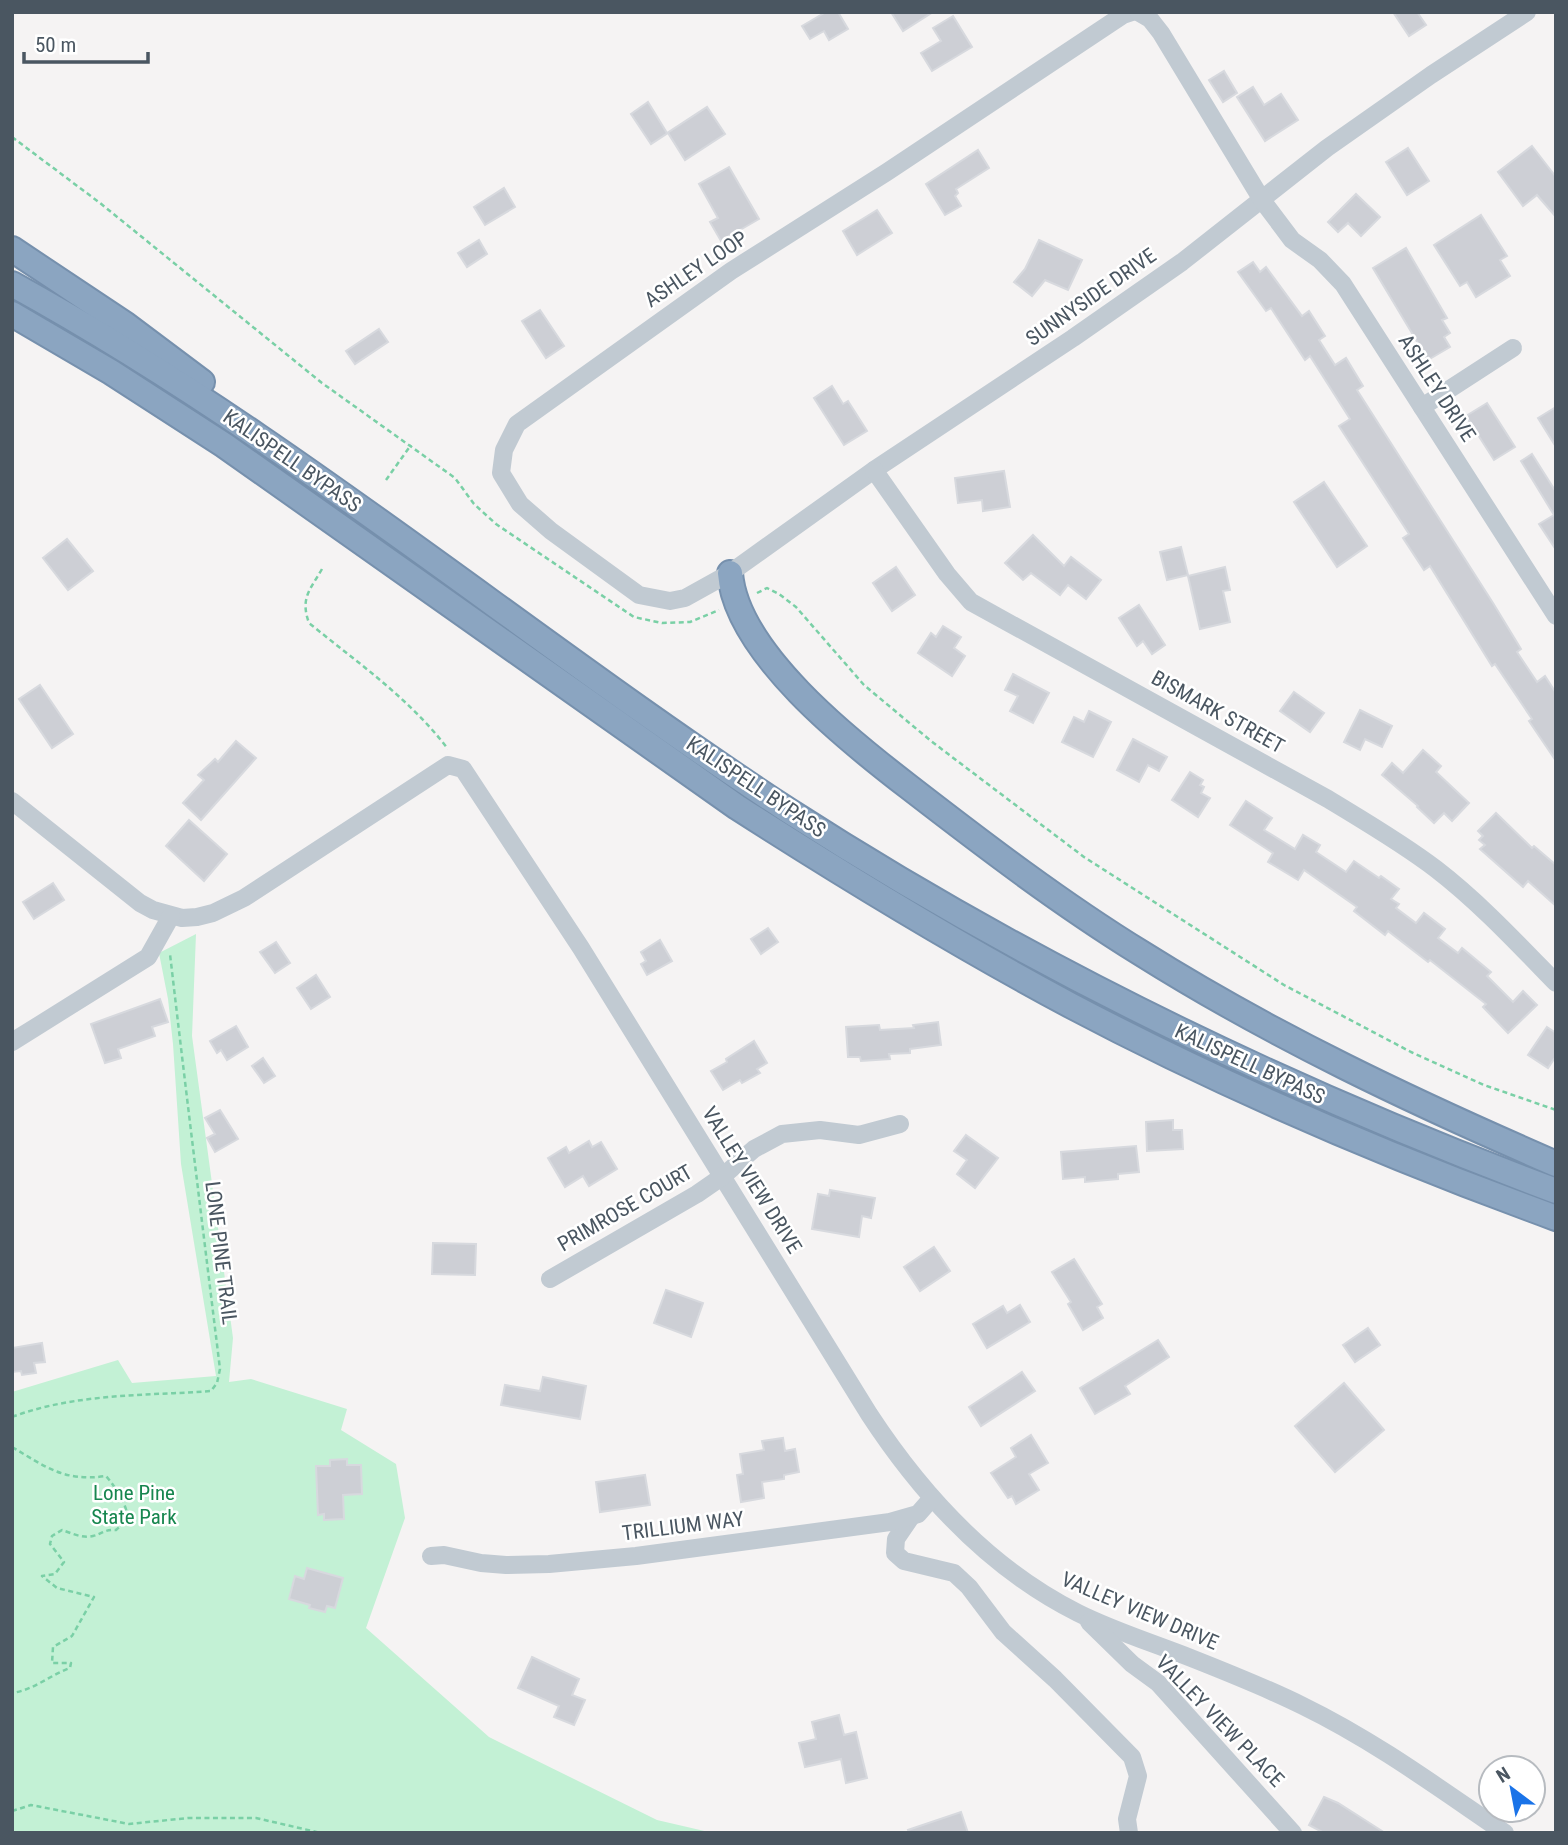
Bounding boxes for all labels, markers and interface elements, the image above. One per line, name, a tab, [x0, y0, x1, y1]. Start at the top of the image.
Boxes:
scale bar	[24, 21, 149, 65]
text: 50 m	[35, 33, 76, 57]
street label: ASHLEY LOOP	[640, 226, 752, 312]
street label: SUNNYSIDE DRIVE	[1021, 243, 1161, 351]
street label: ASHLEY DRIVE	[1393, 330, 1481, 446]
street label: KALISPELL BYPASS	[219, 405, 366, 518]
street label: BISMARK STREET	[1147, 666, 1289, 758]
street label: KALISPELL BYPASS	[682, 732, 830, 842]
street label: KALISPELL BYPASS	[1171, 1019, 1329, 1109]
street label: VALLEY VIEW DRIVE	[697, 1102, 807, 1258]
street label: PRIMROSE COURT	[553, 1160, 697, 1256]
street label: LONE PINE TRAIL	[200, 1180, 242, 1326]
park label: Lone Pine State Park	[91, 1481, 177, 1529]
street label: TRILLIUM WAY	[621, 1507, 745, 1545]
street label: VALLEY VIEW DRIVE	[1058, 1567, 1222, 1655]
street label: VALLEY VIEW PLACE	[1151, 1650, 1289, 1792]
north arrow	[1477, 1754, 1547, 1824]
text: N	[1492, 1762, 1514, 1788]

